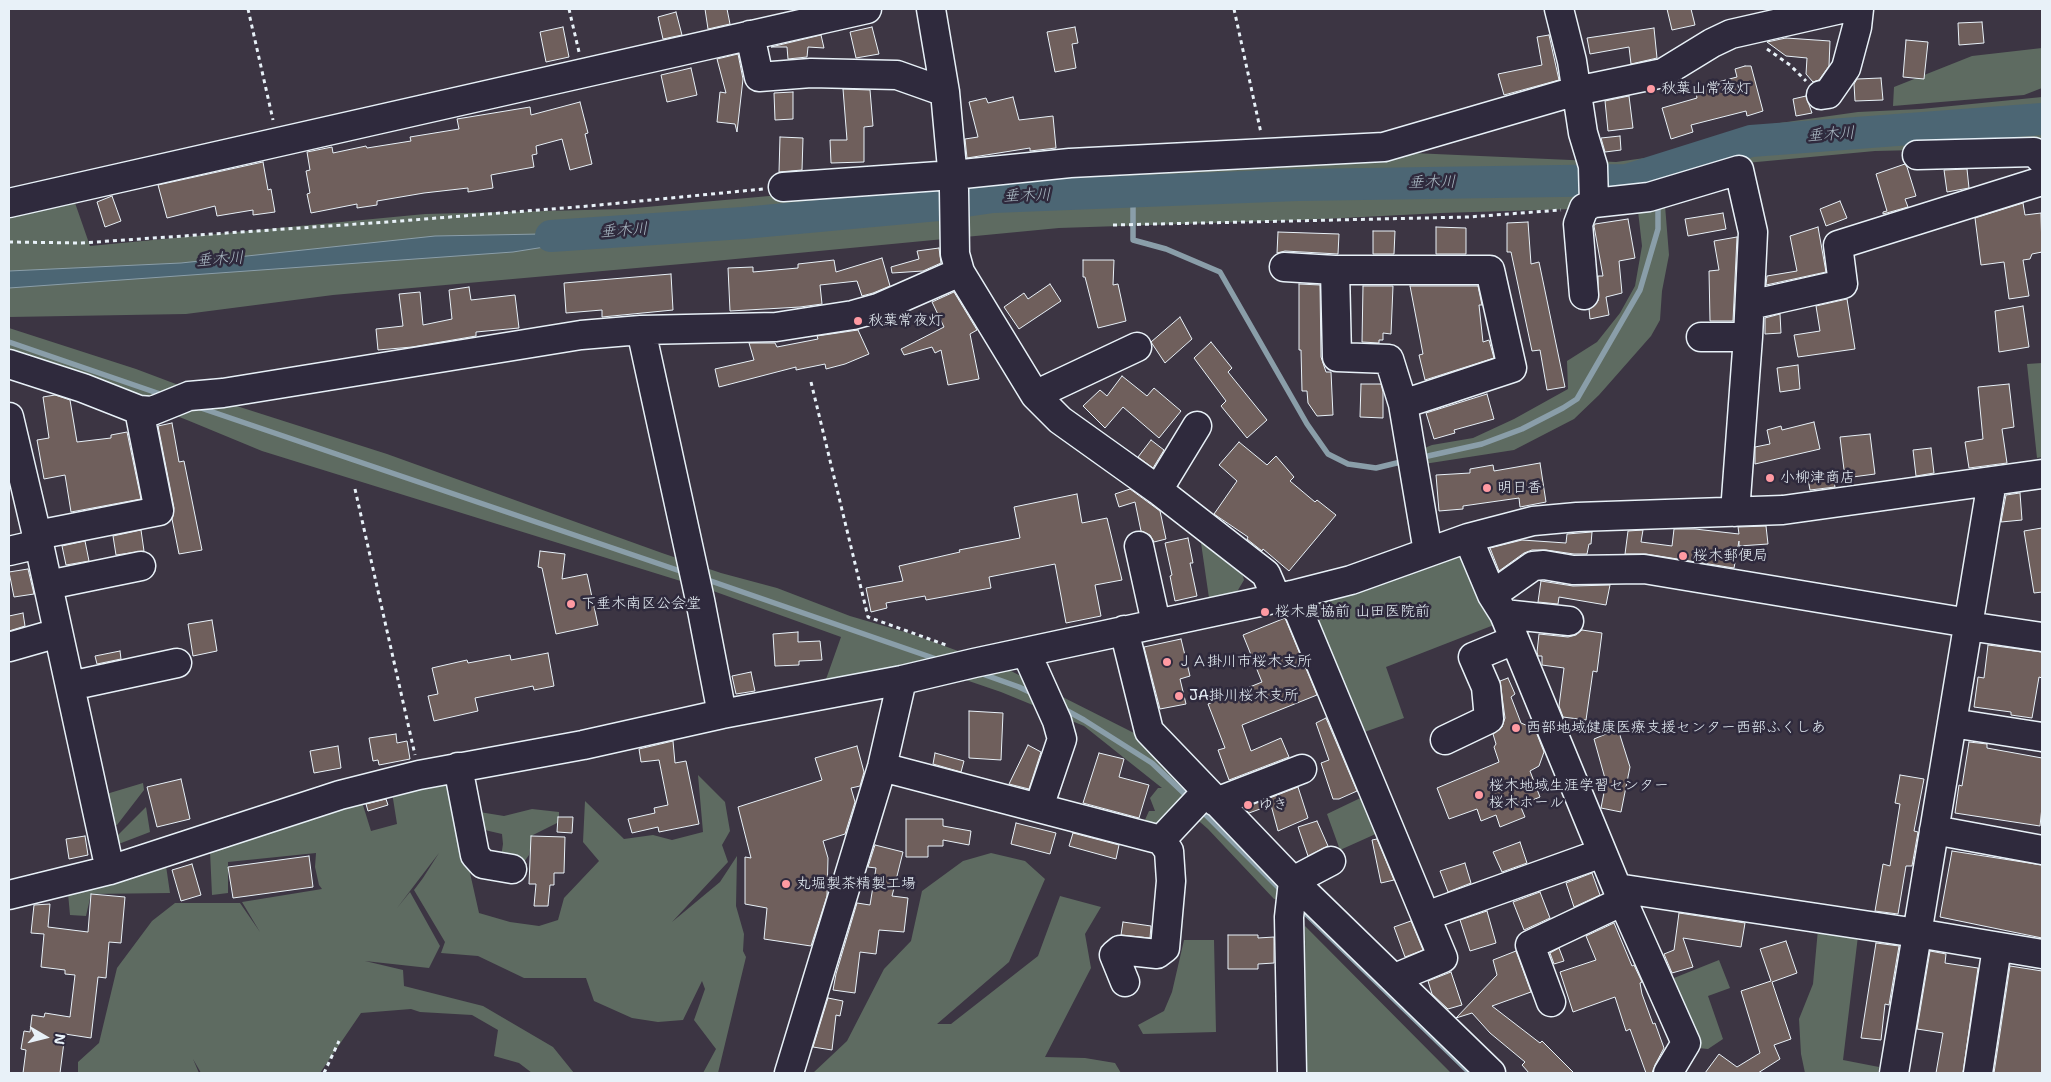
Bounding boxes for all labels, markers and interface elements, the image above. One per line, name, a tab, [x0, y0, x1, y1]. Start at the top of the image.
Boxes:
place label: 秋葉山常夜灯	[1661, 80, 1751, 98]
marker: 秋葉山常夜灯	[1645, 83, 1657, 95]
water label: 垂木川	[1806, 124, 1856, 146]
water label: 垂木川	[1408, 173, 1456, 193]
water label: 垂木川	[1003, 186, 1051, 206]
water label: 垂木川	[599, 220, 649, 242]
water label: 垂木川	[195, 249, 245, 271]
place label: 秋葉常夜灯	[868, 312, 943, 330]
marker: 秋葉常夜灯	[852, 315, 864, 327]
place label: 小柳津商店	[1780, 469, 1855, 487]
marker: 小柳津商店	[1764, 472, 1776, 484]
place label: 明日香	[1497, 479, 1542, 497]
marker: 明日香	[1481, 482, 1493, 494]
place label: 桜木郵便局	[1693, 547, 1768, 565]
marker: 桜木郵便局	[1677, 550, 1689, 562]
place label: 下垂木南区公会堂	[581, 595, 701, 613]
marker: 下垂木南区公会堂	[565, 598, 577, 610]
place label: 桜木農協前 山田医院前	[1275, 603, 1430, 621]
marker: 桜木農協前 山田医院前	[1259, 606, 1271, 618]
place label: ＪＡ掛川市桜木支所	[1177, 653, 1312, 671]
marker: ＪＡ掛川市桜木支所	[1161, 656, 1173, 668]
place label: JA掛川桜木支所	[1189, 687, 1299, 705]
marker: JA掛川桜木支所	[1173, 690, 1185, 702]
place label: 西部地域健康医療支援センター西部ふくしあ	[1526, 719, 1826, 737]
marker: 西部地域健康医療支援センター西部ふくしあ	[1510, 722, 1522, 734]
place label: 桜木地域生涯学習センター 桜木ホール	[1489, 777, 1669, 812]
marker: 桜木地域生涯学習センター 桜木ホール	[1473, 789, 1485, 801]
place label: ゆき	[1258, 796, 1288, 814]
marker: ゆき	[1242, 799, 1254, 811]
place label: 丸堀製茶精製工場	[796, 875, 916, 893]
marker: 丸堀製茶精製工場	[780, 878, 792, 890]
north arrow	[20, 1012, 70, 1062]
text: N	[50, 1032, 70, 1046]

